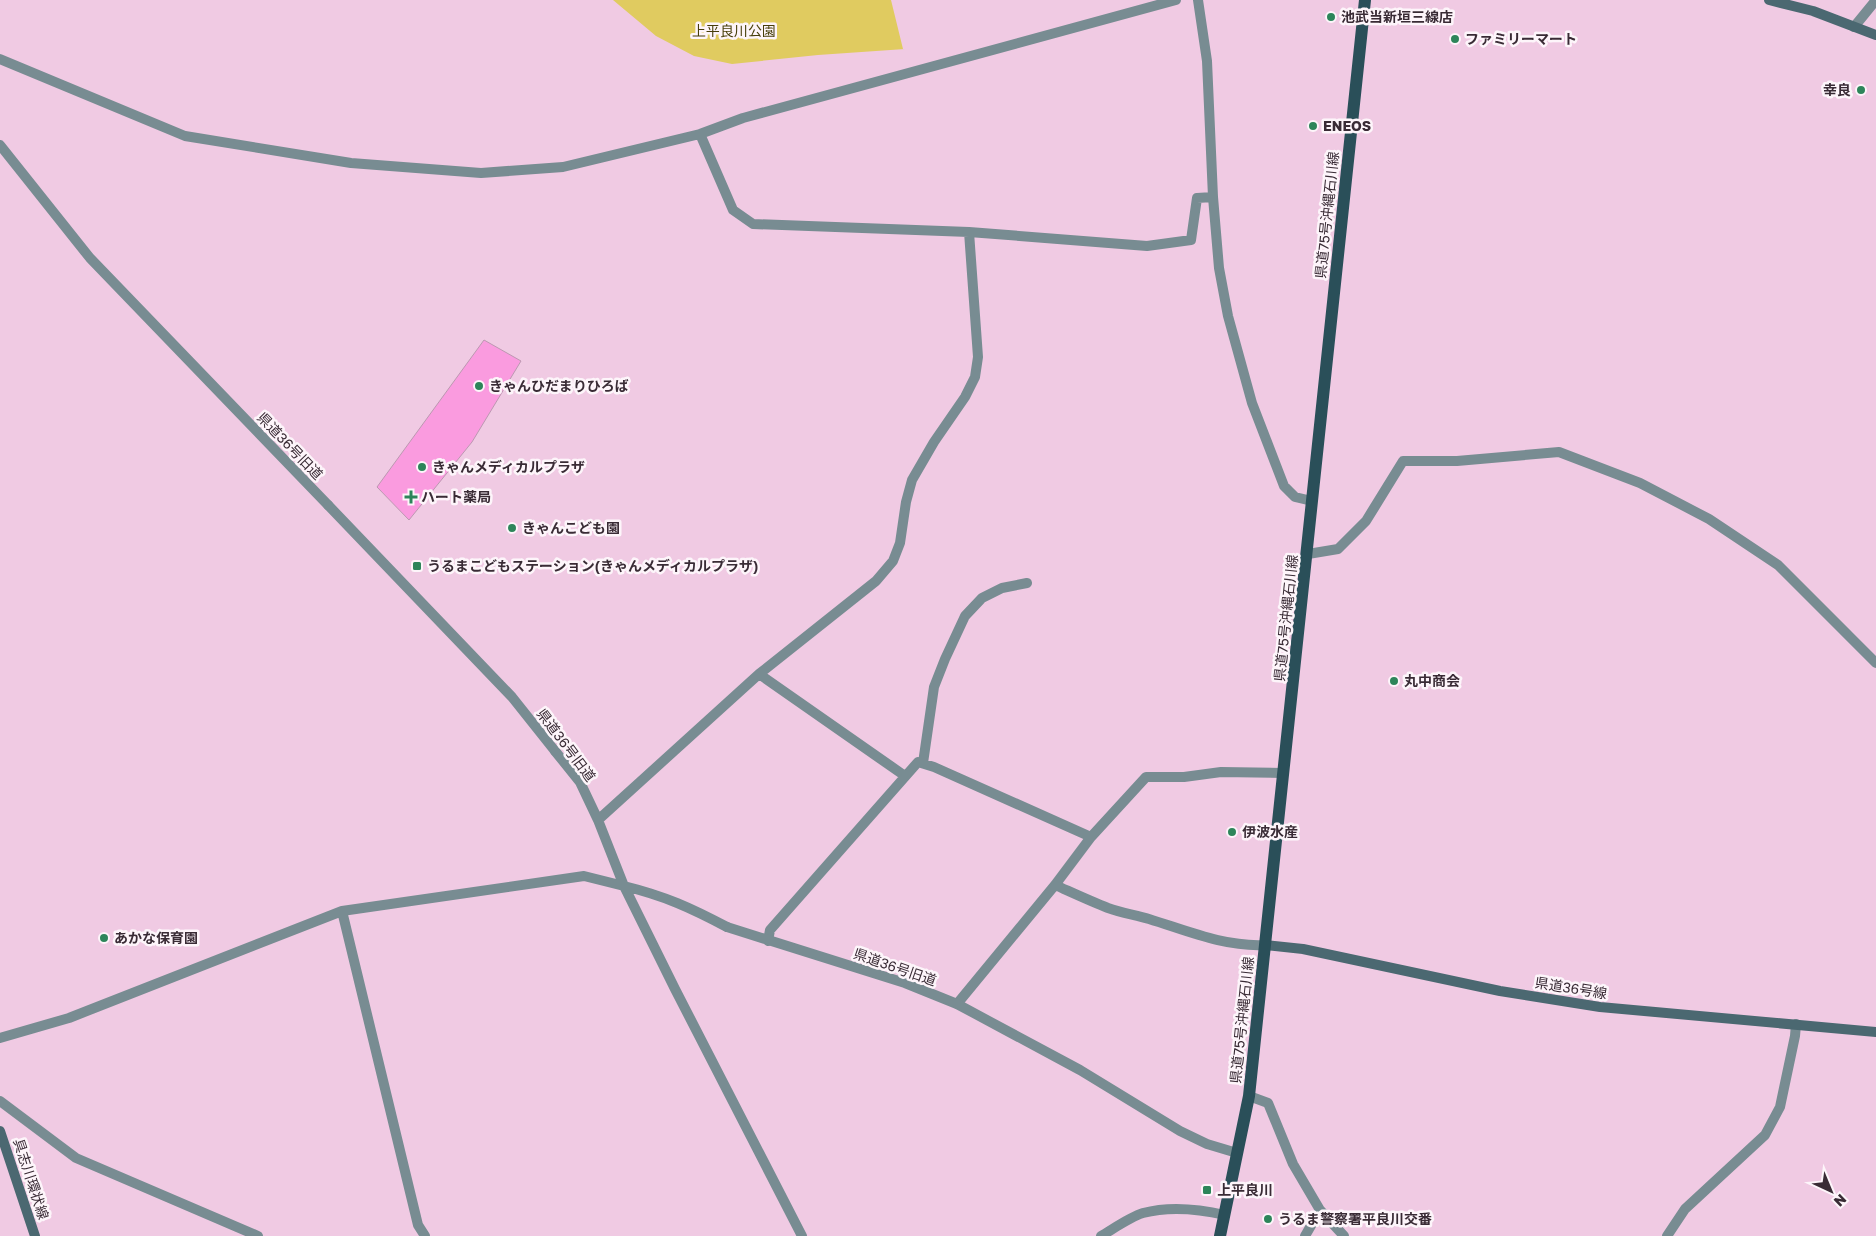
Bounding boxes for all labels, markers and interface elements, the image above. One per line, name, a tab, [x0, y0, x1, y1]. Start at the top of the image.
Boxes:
place label: 池武当新垣三線店	[1341, 8, 1453, 25]
marker: 池武当新垣三線店	[1325, 11, 1337, 23]
park label: 上平良川公園	[692, 22, 776, 39]
place label: ファミリーマート	[1465, 30, 1577, 47]
marker: ファミリーマート	[1449, 33, 1461, 45]
place label: 幸良	[1823, 81, 1851, 98]
marker: 幸良	[1855, 84, 1867, 96]
place label: ENEOS	[1323, 117, 1371, 134]
marker: ENEOS	[1307, 120, 1319, 132]
street label: 県道75号沖縄石川線	[1311, 151, 1342, 279]
place label: きゃんひだまりひろば	[489, 377, 629, 394]
marker: きゃんひだまりひろば	[473, 380, 485, 392]
street label: 県道36号旧道	[254, 409, 327, 483]
place label: きゃんメディカルプラザ	[432, 458, 585, 475]
marker: きゃんメディカルプラザ	[416, 461, 428, 473]
place label: ハート薬局	[421, 488, 491, 505]
marker: ハート薬局	[405, 491, 417, 503]
place label: きゃんこども園	[522, 519, 620, 536]
marker: きゃんこども園	[506, 522, 518, 534]
street label: 県道75号沖縄石川線	[1270, 554, 1301, 682]
place label: うるまこどもステーション(きゃんメディカルプラザ)	[427, 557, 758, 574]
marker: うるまこどもステーション(きゃんメディカルプラザ)	[411, 560, 423, 572]
place label: 丸中商会	[1404, 672, 1460, 689]
marker: 丸中商会	[1388, 675, 1400, 687]
street label: 県道36号旧道	[534, 705, 599, 784]
place label: 伊波水産	[1242, 823, 1298, 840]
marker: 伊波水産	[1226, 826, 1238, 838]
place label: あかな保育園	[114, 929, 198, 946]
marker: あかな保育園	[98, 932, 110, 944]
street label: 県道36号旧道	[851, 944, 939, 989]
street label: 県道75号沖縄石川線	[1226, 956, 1257, 1084]
street label: 県道36号線	[1534, 973, 1608, 1002]
street label: 具志川環状線	[10, 1136, 53, 1221]
north arrow	[1806, 1166, 1856, 1216]
place label: 上平良川	[1217, 1181, 1273, 1198]
marker: 上平良川	[1201, 1184, 1213, 1196]
text: N	[1831, 1191, 1850, 1211]
place label: うるま警察署平良川交番	[1278, 1210, 1432, 1227]
marker: うるま警察署平良川交番	[1262, 1213, 1274, 1225]

